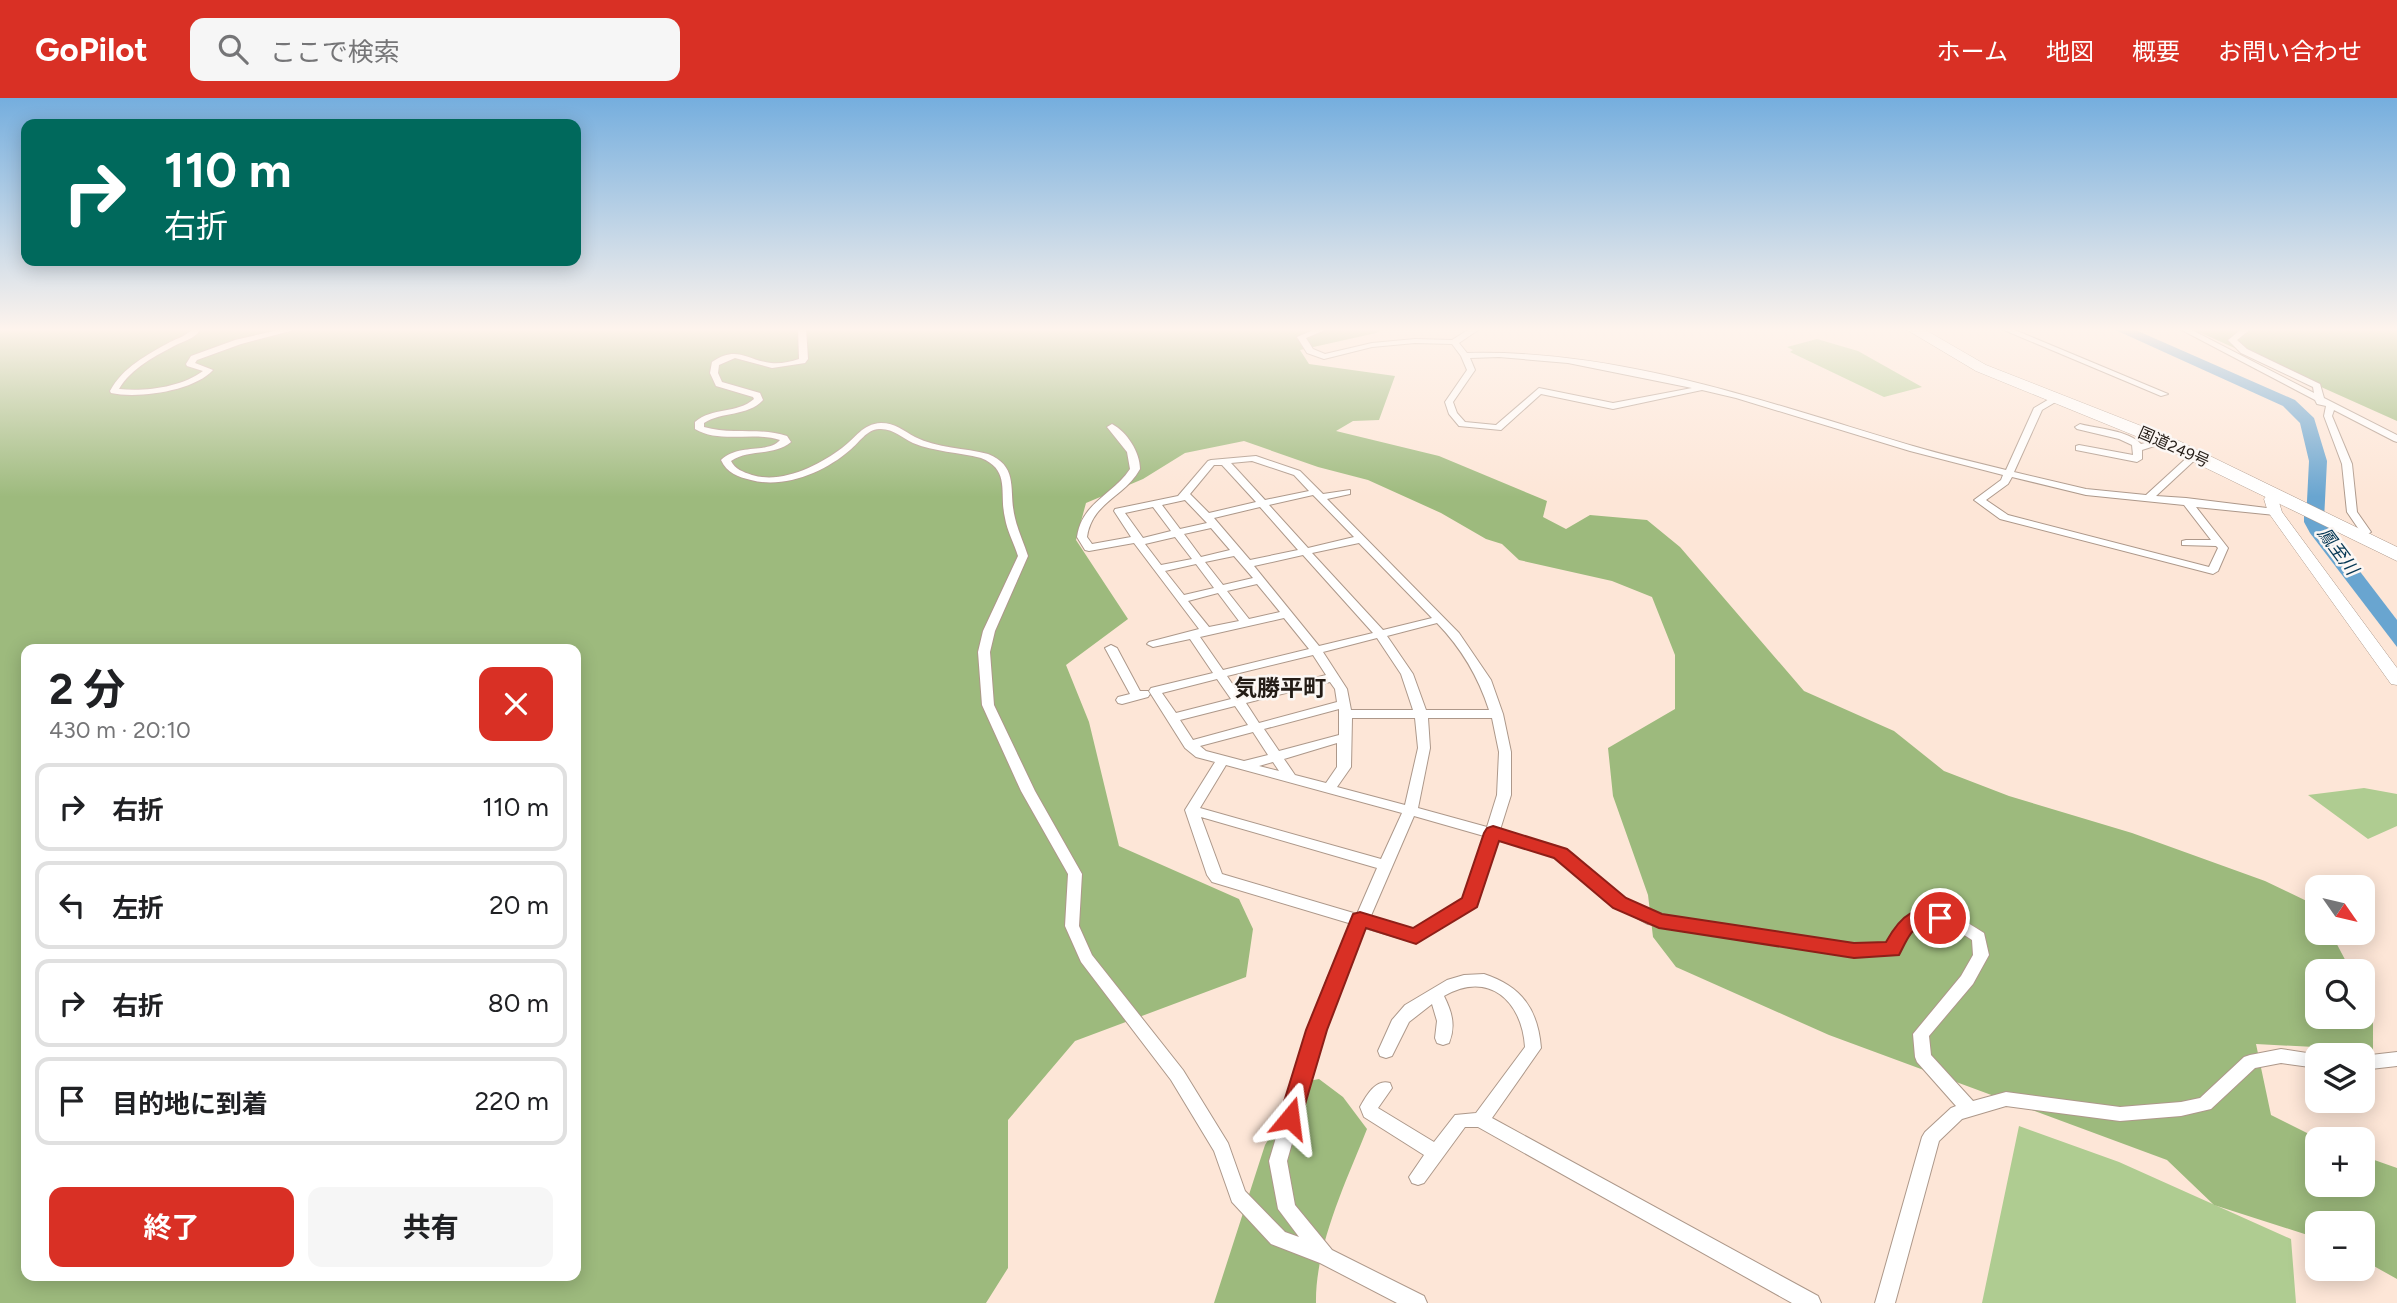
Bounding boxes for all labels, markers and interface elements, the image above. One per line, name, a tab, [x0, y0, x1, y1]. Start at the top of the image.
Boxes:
search box	[190, 18, 680, 81]
text: GoPilot	[35, 30, 148, 69]
icon: search	[214, 30, 252, 68]
text: ここで検索	[270, 36, 400, 68]
text: ホーム	[1937, 37, 2008, 66]
text: 地図	[2046, 37, 2094, 66]
text: 概要	[2132, 37, 2180, 66]
text: お問い合わせ	[2218, 37, 2362, 66]
text: 110 m	[164, 140, 292, 199]
icon: right	[49, 147, 140, 238]
text: 右折	[164, 207, 228, 245]
street label: 国道249号	[2135, 423, 2213, 471]
water label: 鳳至川	[2313, 523, 2364, 581]
text: 2 分	[49, 664, 125, 715]
button: close	[479, 667, 553, 741]
district label: 気勝平町	[1234, 674, 1326, 702]
text: 430 m · 20:10	[49, 716, 191, 744]
icon: right	[53, 788, 91, 826]
text: 110 m	[482, 791, 549, 823]
text: 右折	[112, 794, 164, 826]
north arrow	[2305, 875, 2375, 945]
map controls	[2305, 875, 2375, 1281]
icon: left	[53, 886, 91, 924]
pin	[1910, 888, 1970, 948]
text: 20 m	[489, 889, 549, 921]
text: 左折	[112, 892, 164, 924]
icon: arrive	[1921, 899, 1959, 937]
button: search	[2305, 959, 2375, 1029]
icon: right	[53, 984, 91, 1022]
text: 80 m	[488, 987, 549, 1019]
text: 右折	[112, 990, 164, 1022]
button: layers	[2305, 1043, 2375, 1113]
position arrow	[1253, 1081, 1327, 1155]
icon: arrive	[53, 1082, 91, 1120]
text: 220 m	[475, 1085, 549, 1117]
text: 目的地に到着	[112, 1088, 268, 1120]
button: +	[2305, 1127, 2375, 1197]
button: 終了	[49, 1187, 294, 1267]
button: 共有	[308, 1187, 553, 1267]
button: −	[2305, 1211, 2375, 1281]

